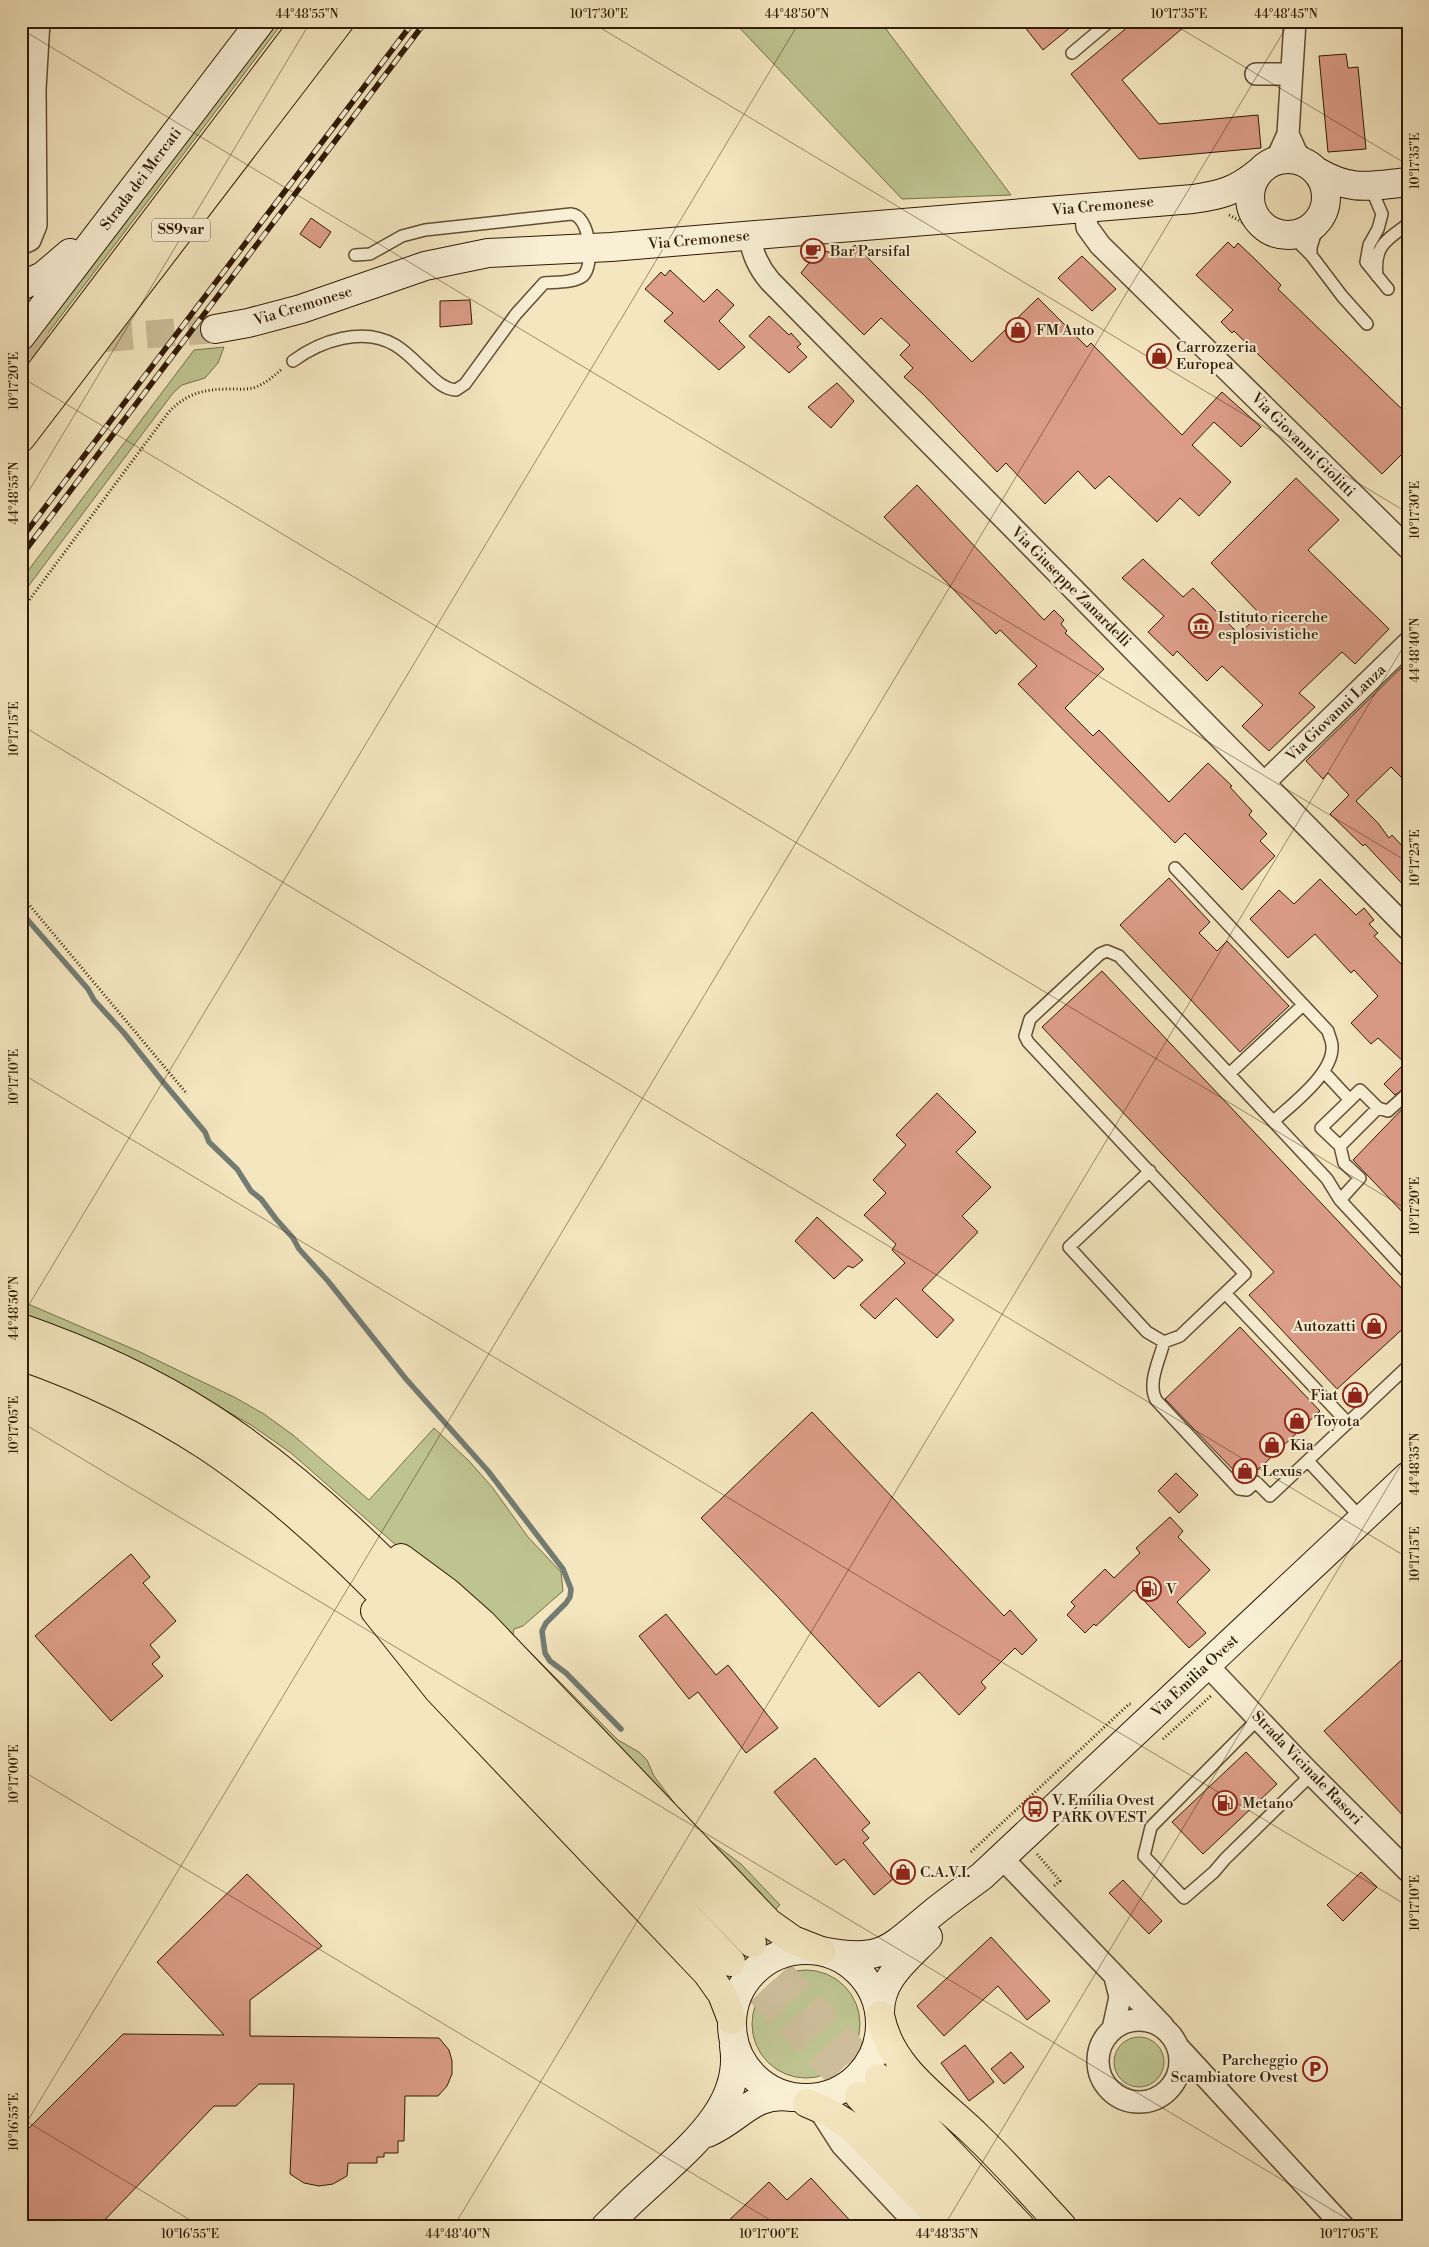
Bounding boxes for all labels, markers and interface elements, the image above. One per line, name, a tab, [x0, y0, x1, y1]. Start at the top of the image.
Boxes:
text: 44°48'55"N	[276, 7, 339, 22]
text: 10°17'30"E	[570, 7, 628, 22]
text: 44°48'50"N	[765, 7, 829, 22]
text: 10°17'35"E	[1151, 7, 1207, 22]
text: 44°48'45"N	[1254, 7, 1318, 22]
street label: Strada dei Mercati	[96, 124, 186, 234]
text: 10°17'35"E	[1408, 133, 1423, 189]
street label: Via Cremonese	[1050, 192, 1155, 220]
road number: SS9var	[152, 218, 210, 242]
street label: Via Cremonese	[646, 226, 751, 254]
cafe icon: Bar Parsifal	[800, 238, 826, 264]
place label: Bar Parsifal	[829, 242, 911, 261]
street label: Via Cremonese	[251, 282, 355, 330]
shop icon: FM Auto	[1005, 317, 1031, 343]
place label: FM Auto	[1036, 321, 1095, 340]
place label: Carrozzeria Europea	[1176, 338, 1257, 374]
shop icon: Carrozzeria Europea	[1146, 343, 1172, 369]
text: 10°17'20"E	[7, 352, 22, 410]
street label: Via Giovanni Giolitti	[1246, 388, 1359, 501]
text: 44°48'55"N	[7, 461, 22, 524]
text: 10°17'30"E	[1408, 481, 1423, 539]
street label: Via Giuseppe Zanardelli	[1006, 522, 1135, 651]
place label: Istituto ricerche esplosivistiche	[1218, 608, 1328, 644]
museum icon: Istituto ricerche esplosivistiche	[1188, 613, 1214, 639]
text: 44°48'40"N	[1408, 618, 1423, 682]
street label: Via Giovanni Lanza	[1281, 660, 1390, 766]
text: 10°17'15"E	[7, 701, 22, 757]
text: 10°17'25"E	[1408, 830, 1423, 886]
text: 10°17'10"E	[7, 1049, 22, 1105]
text: 10°17'20"E	[1408, 1177, 1423, 1235]
text: 44°48'50"N	[7, 1276, 22, 1340]
shop icon: Autozatti	[1361, 1313, 1387, 1339]
place label: Autozatti	[1292, 1317, 1356, 1336]
shop icon: Fiat	[1342, 1382, 1368, 1408]
place label: Fiat	[1310, 1386, 1339, 1405]
text: 10°17'05"E	[7, 1396, 22, 1454]
shop icon: Toyota	[1284, 1408, 1310, 1434]
place label: Toyota	[1314, 1412, 1360, 1431]
shop icon: Kia	[1259, 1432, 1285, 1458]
text: 44°48'35"N	[1408, 1432, 1423, 1495]
place label: Kia	[1290, 1436, 1314, 1455]
shop icon: Lexus	[1232, 1458, 1258, 1484]
place label: Lexus	[1262, 1462, 1302, 1481]
text: 10°17'15"E	[1408, 1526, 1423, 1582]
fuel station icon: V	[1136, 1576, 1162, 1602]
place label: V	[1165, 1580, 1177, 1599]
street label: Via Emilia Ovest	[1147, 1630, 1243, 1722]
street label: Strada Vicinale Rasori	[1248, 1707, 1366, 1829]
text: 10°17'00"E	[7, 1744, 22, 1804]
fuel station icon: Metano	[1212, 1790, 1238, 1816]
place label: V. Emilia Ovest PARK OVEST	[1051, 1791, 1156, 1827]
place label: Metano	[1242, 1794, 1293, 1813]
bus stop icon: V. Emilia Ovest PARK OVEST	[1022, 1796, 1048, 1822]
shop icon: C.A.V.I.	[890, 1859, 916, 1885]
place label: C.A.V.I.	[920, 1863, 970, 1882]
text: 10°17'10"E	[1408, 1875, 1423, 1931]
place label: Parcheggio Scambiatore Ovest	[1171, 2051, 1299, 2087]
parking icon: Parcheggio Scambiatore Ovest	[1302, 2056, 1328, 2082]
text: 10°16'55"E	[7, 2093, 22, 2151]
text: 10°16'55"E	[161, 2227, 219, 2242]
text: 44°48'40"N	[426, 2227, 490, 2242]
text: 10°17'00"E	[739, 2227, 799, 2242]
text: 44°48'35"N	[916, 2227, 979, 2242]
text: 10°17'05"E	[1320, 2227, 1378, 2242]

